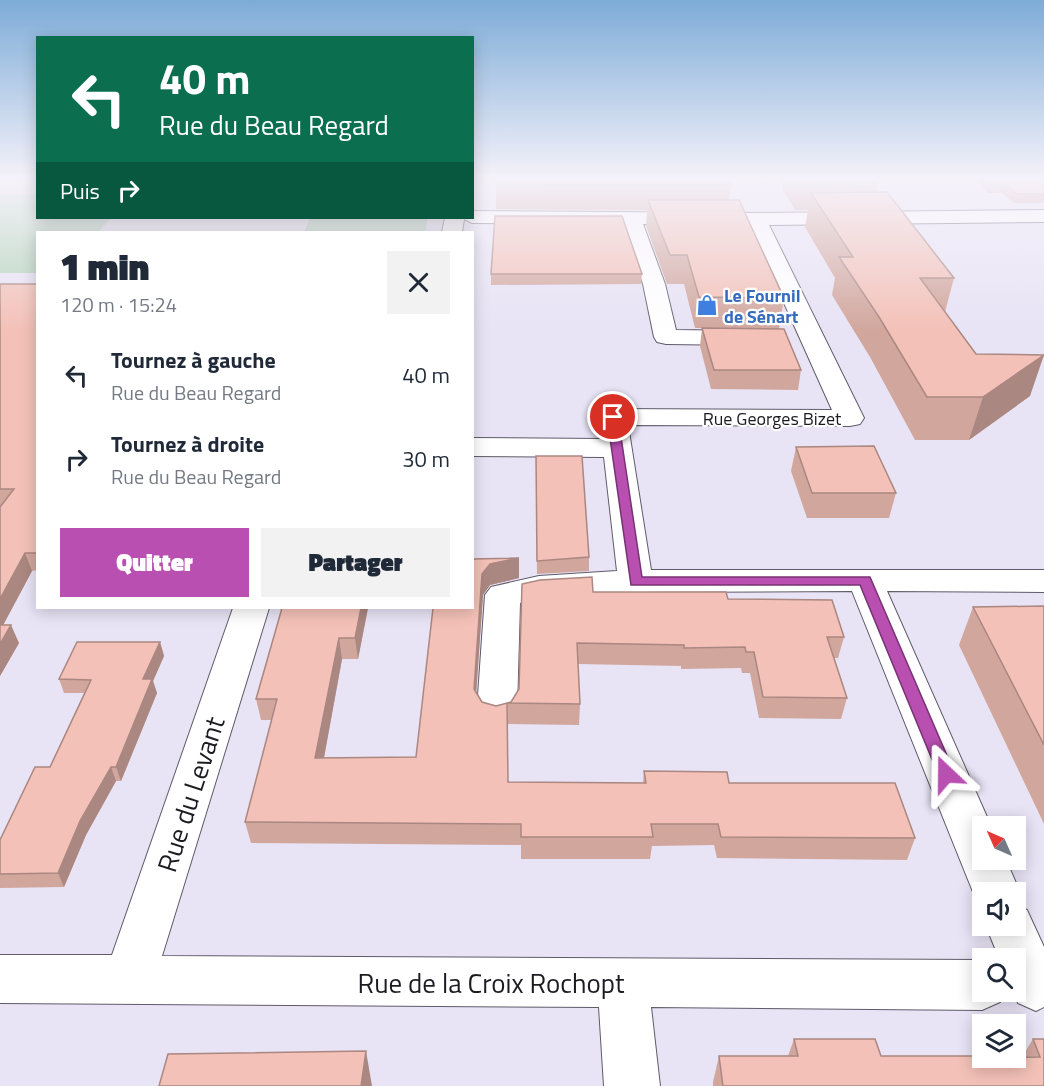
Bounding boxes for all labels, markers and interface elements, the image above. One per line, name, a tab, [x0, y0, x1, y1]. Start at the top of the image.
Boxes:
text: 40 m	[159, 46, 251, 110]
icon: left	[60, 60, 138, 138]
text: Rue du Beau Regard	[159, 104, 389, 145]
text: Puis	[60, 174, 100, 208]
icon: right	[112, 174, 145, 207]
text: 1 min	[60, 239, 149, 294]
button: close	[387, 251, 450, 314]
place label: Le Fournil de Sénart	[724, 282, 801, 330]
text: 120 m · 15:24	[60, 289, 177, 320]
shop icon: Le Fournil de Sénart	[695, 293, 719, 317]
text: Tournez à gauche	[111, 343, 276, 377]
text: 40 m	[402, 358, 450, 392]
icon: left	[60, 359, 93, 392]
text: Rue du Beau Regard	[111, 377, 281, 408]
pin	[587, 391, 638, 442]
icon: arrive	[596, 400, 629, 433]
street label: Rue Georges Bizet	[703, 405, 842, 432]
text: Tournez à droite	[111, 427, 264, 461]
text: 30 m	[402, 442, 450, 476]
icon: right	[60, 443, 93, 476]
text: Rue du Beau Regard	[111, 461, 281, 492]
button: Quitter	[60, 528, 249, 597]
button: Partager	[261, 528, 450, 597]
street label: Rue du Levant	[146, 710, 235, 877]
position arrow	[914, 742, 978, 806]
north arrow	[972, 816, 1026, 870]
map controls	[972, 816, 1026, 1068]
button: sound	[972, 882, 1026, 936]
button: search	[972, 948, 1026, 1002]
street label: Rue de la Croix Rochopt	[358, 962, 625, 1003]
button: layers	[972, 1014, 1026, 1068]

